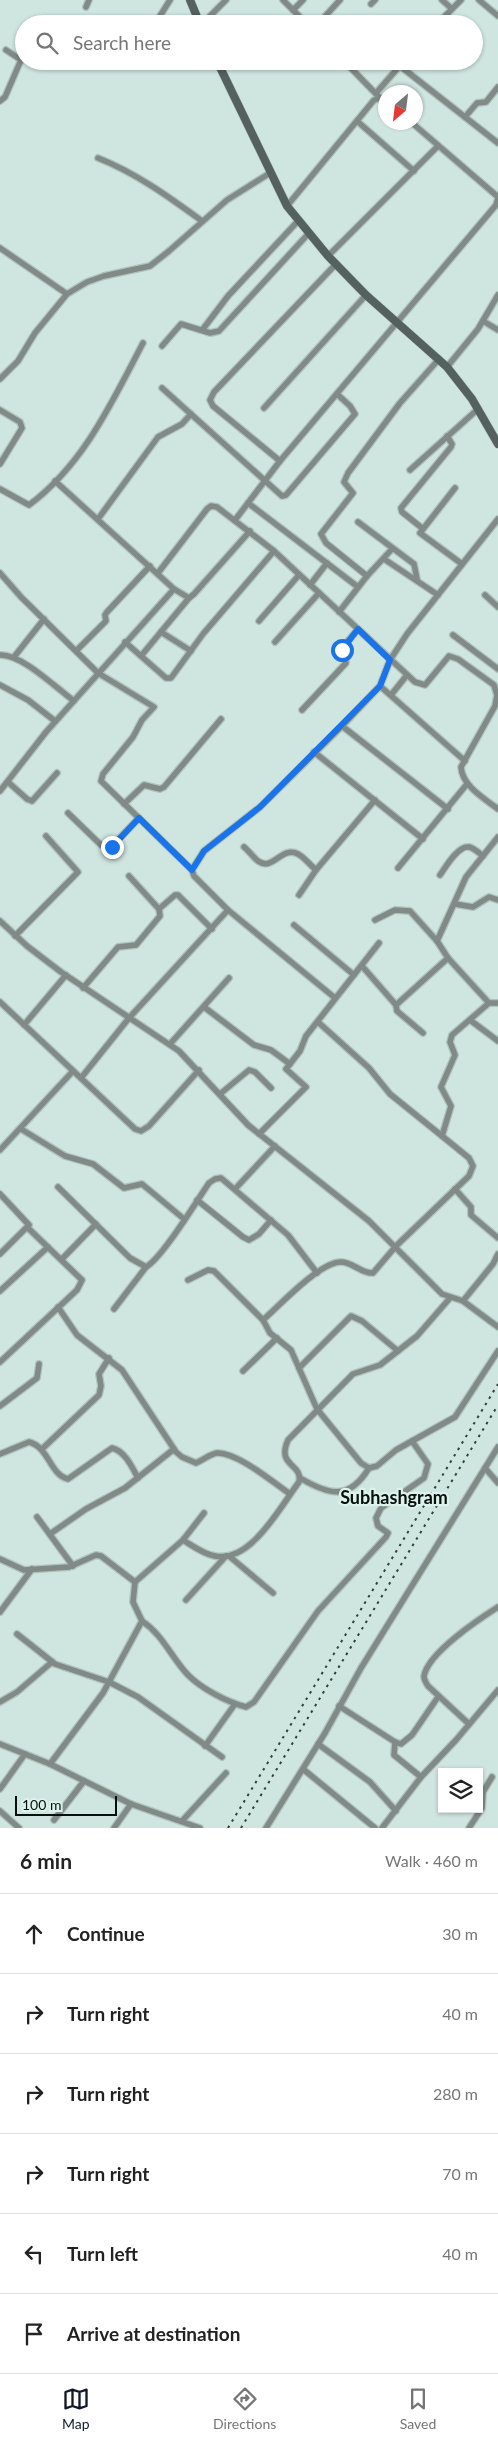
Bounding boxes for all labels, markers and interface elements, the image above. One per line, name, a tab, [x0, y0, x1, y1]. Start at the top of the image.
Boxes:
search box	[15, 15, 483, 70]
icon: search	[33, 29, 61, 57]
text: Search here	[73, 31, 171, 54]
north arrow	[378, 85, 423, 130]
route start	[331, 639, 354, 662]
route end	[101, 836, 124, 859]
district label: Subhashgram	[340, 1486, 448, 1508]
map controls	[438, 1768, 483, 1813]
button: layers	[438, 1768, 483, 1813]
scale bar	[15, 1793, 118, 1816]
text: 100 m	[22, 1796, 61, 1813]
text: 6 min	[20, 1848, 72, 1873]
text: Walk · 460 m	[385, 1851, 478, 1870]
icon: ahead	[20, 1920, 48, 1948]
text: Continue	[67, 1922, 145, 1945]
text: 30 m	[442, 1924, 478, 1943]
icon: right	[20, 2000, 48, 2028]
text: Turn right	[67, 2002, 149, 2025]
text: 40 m	[442, 2004, 478, 2023]
icon: right	[20, 2080, 48, 2108]
text: Turn right	[67, 2082, 149, 2105]
text: 280 m	[433, 2084, 478, 2103]
icon: right	[20, 2160, 48, 2188]
text: Turn right	[67, 2162, 149, 2185]
text: 70 m	[442, 2164, 478, 2183]
icon: left	[20, 2240, 48, 2268]
text: Turn left	[67, 2242, 138, 2265]
text: 40 m	[442, 2244, 478, 2263]
icon: arrive	[20, 2320, 48, 2348]
text: Arrive at destination	[67, 2322, 240, 2345]
tab: Map	[62, 2385, 90, 2432]
tab: Directions	[213, 2385, 276, 2432]
tab: Saved	[400, 2385, 436, 2432]

